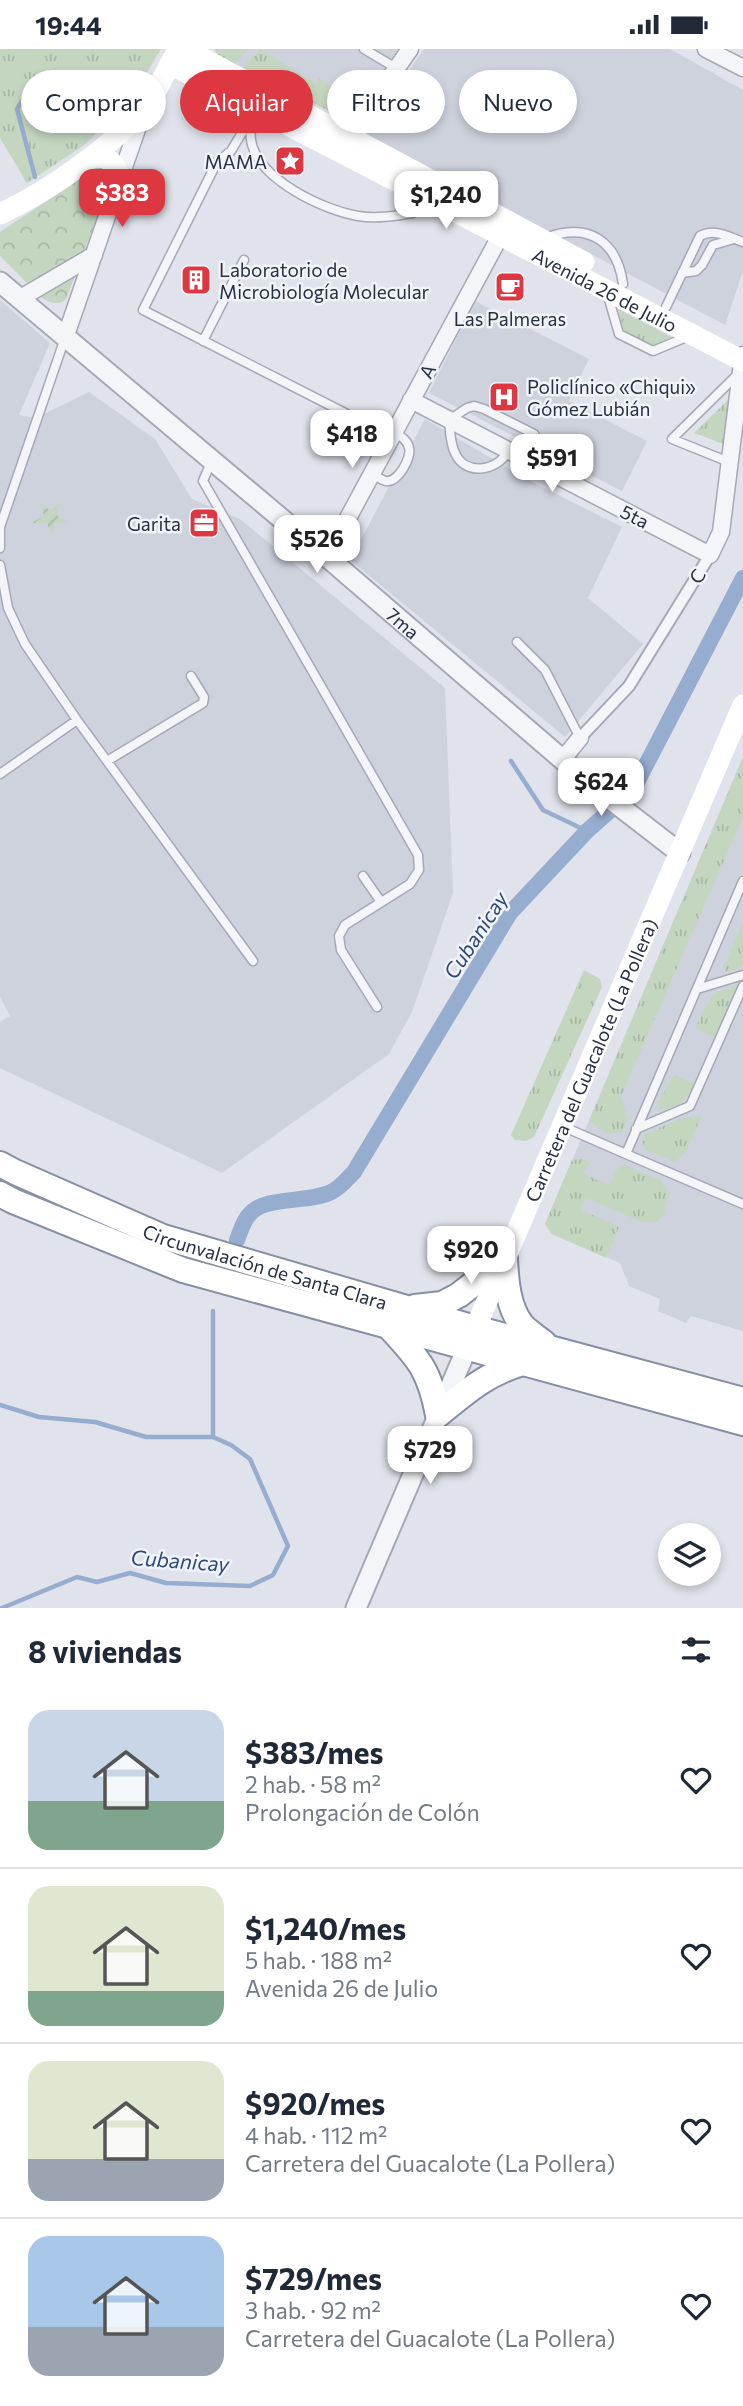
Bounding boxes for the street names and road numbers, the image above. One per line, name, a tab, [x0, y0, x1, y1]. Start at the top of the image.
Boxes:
street label: Avenida 26 de Julio	[529, 243, 681, 336]
street label: A	[414, 360, 440, 382]
street label: 5ta	[617, 499, 653, 533]
street label: C	[684, 564, 710, 588]
street label: 7ma	[382, 602, 425, 643]
street label: Carretera del Guacalote (La Pollera)	[520, 915, 662, 1205]
street label: Circunvalación de Santa Clara	[140, 1218, 390, 1313]

